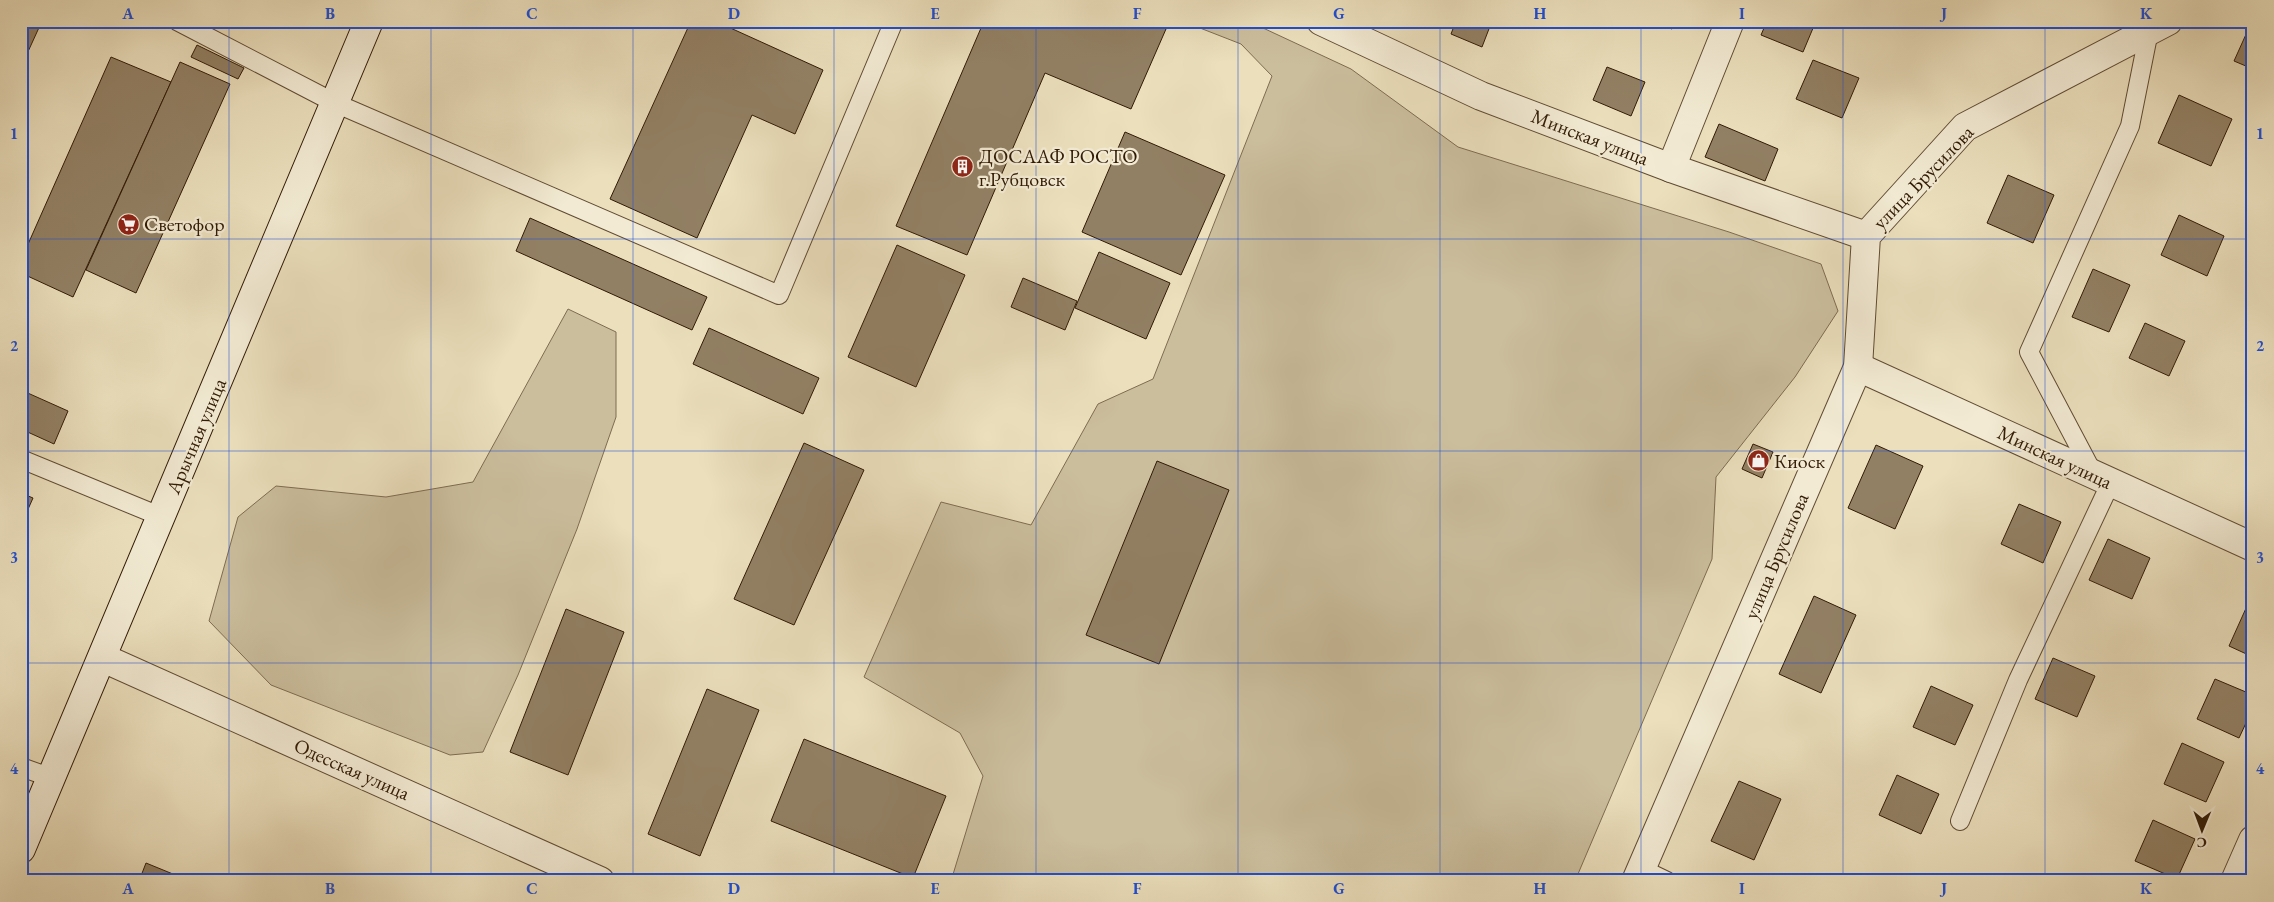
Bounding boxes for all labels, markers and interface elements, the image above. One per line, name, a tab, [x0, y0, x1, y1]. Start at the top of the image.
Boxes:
text: A	[121, 3, 134, 24]
text: B	[325, 3, 335, 24]
text: C	[526, 3, 538, 24]
text: D	[728, 3, 740, 24]
text: E	[930, 3, 940, 24]
text: F	[1133, 3, 1142, 24]
text: G	[1333, 3, 1345, 24]
text: H	[1534, 3, 1547, 24]
text: I	[1739, 3, 1745, 24]
text: J	[1939, 3, 1947, 24]
text: K	[2140, 3, 2153, 24]
street label: Минская улица	[1528, 103, 1652, 171]
street label: улица Брусилова	[1867, 119, 1979, 235]
text: 1	[10, 123, 18, 144]
text: 1	[2256, 123, 2264, 144]
place label: ДОСААФ РОСТО г.Рубцовск	[979, 143, 1137, 192]
building icon: ДОСААФ РОСТО г.Рубцовск	[951, 155, 975, 179]
place label: Светофор	[144, 211, 225, 237]
supermarket icon: Светофор	[116, 212, 140, 236]
text: 2	[10, 335, 19, 356]
text: 2	[2256, 335, 2265, 356]
street label: Арычная улица	[160, 374, 232, 499]
street label: Минская улица	[1993, 419, 2117, 495]
place label: Киоск	[1774, 448, 1826, 474]
shop icon: Киоск	[1746, 449, 1770, 473]
street label: улица Брусилова	[1738, 489, 1814, 623]
text: 3	[10, 547, 18, 568]
text: 3	[2256, 547, 2264, 568]
street label: Одесская улица	[290, 732, 414, 806]
text: 4	[10, 758, 19, 779]
text: 4	[2256, 758, 2265, 779]
north arrow	[2176, 804, 2226, 854]
text: С	[2197, 834, 2207, 852]
text: A	[121, 878, 134, 899]
text: B	[325, 878, 335, 899]
text: C	[526, 878, 538, 899]
text: D	[728, 878, 740, 899]
text: E	[930, 878, 940, 899]
text: F	[1133, 878, 1142, 899]
text: G	[1333, 878, 1345, 899]
text: H	[1534, 878, 1547, 899]
text: I	[1739, 878, 1745, 899]
text: J	[1939, 878, 1947, 899]
text: K	[2140, 878, 2153, 899]

